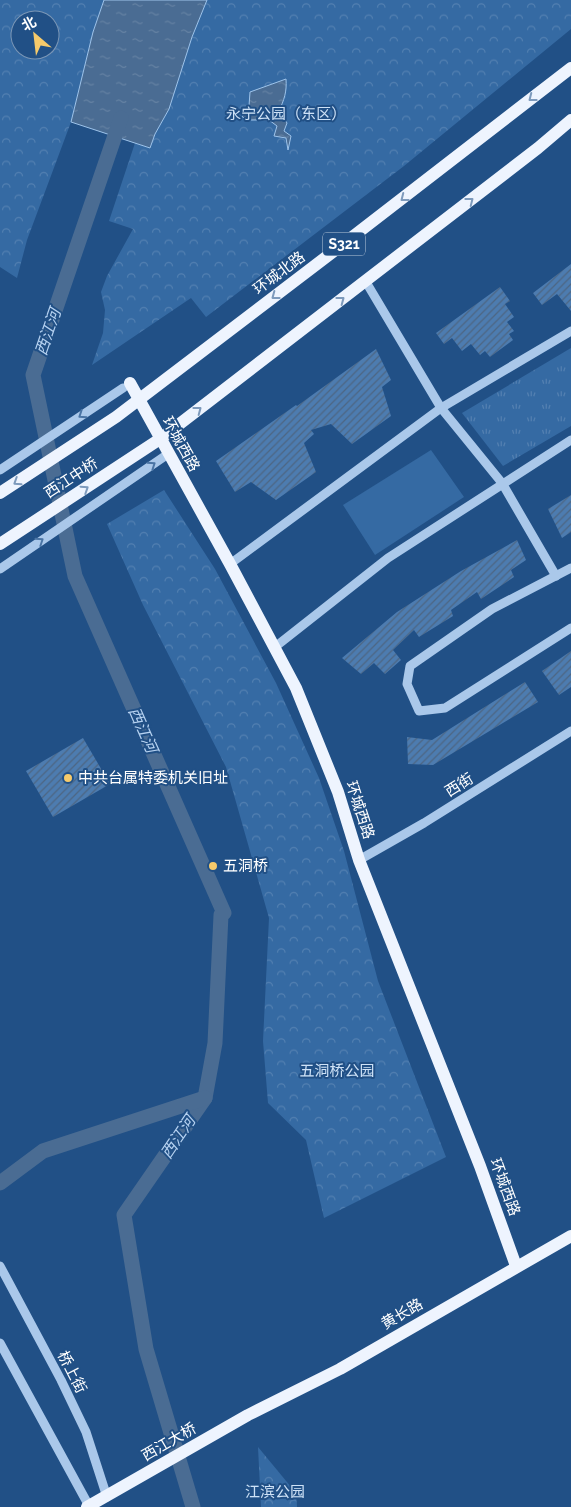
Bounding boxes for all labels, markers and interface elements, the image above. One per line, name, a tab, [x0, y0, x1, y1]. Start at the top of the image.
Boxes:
north arrow	[10, 10, 60, 60]
text: 北	[19, 13, 39, 34]
one-way arrow	[529, 92, 538, 101]
park label: 永宁公园（东区）	[226, 105, 346, 123]
one-way arrow	[401, 192, 410, 200]
one-way arrow	[464, 198, 474, 207]
road number: S321	[323, 232, 365, 255]
street label: 环城北路	[250, 248, 308, 298]
one-way arrow	[272, 291, 281, 299]
one-way arrow	[335, 298, 344, 306]
water label: 西江河	[31, 303, 66, 358]
one-way arrow	[193, 406, 202, 415]
one-way arrow	[78, 409, 87, 419]
street label: 环城西路	[159, 413, 203, 475]
street label: 西江中桥	[41, 454, 101, 502]
one-way arrow	[146, 462, 156, 471]
one-way arrow	[13, 476, 22, 485]
one-way arrow	[80, 485, 89, 495]
one-way arrow	[34, 538, 44, 547]
water label: 西江河	[125, 704, 163, 759]
place label: 中共台属特委机关旧址	[78, 769, 228, 787]
street label: 西街	[442, 769, 476, 801]
marker: 中共台属特委机关旧址	[62, 772, 74, 784]
street label: 环城西路	[342, 779, 378, 841]
place label: 五洞桥	[223, 857, 268, 875]
marker: 五洞桥	[207, 860, 219, 872]
park label: 五洞桥公园	[299, 1062, 375, 1080]
water label: 西江河	[157, 1109, 201, 1162]
street label: 环城西路	[486, 1156, 524, 1218]
street label: 黄长路	[378, 1295, 426, 1333]
street label: 桥上街	[54, 1348, 90, 1396]
street label: 西江大桥	[139, 1419, 199, 1465]
park label: 江滨公园	[245, 1483, 305, 1501]

